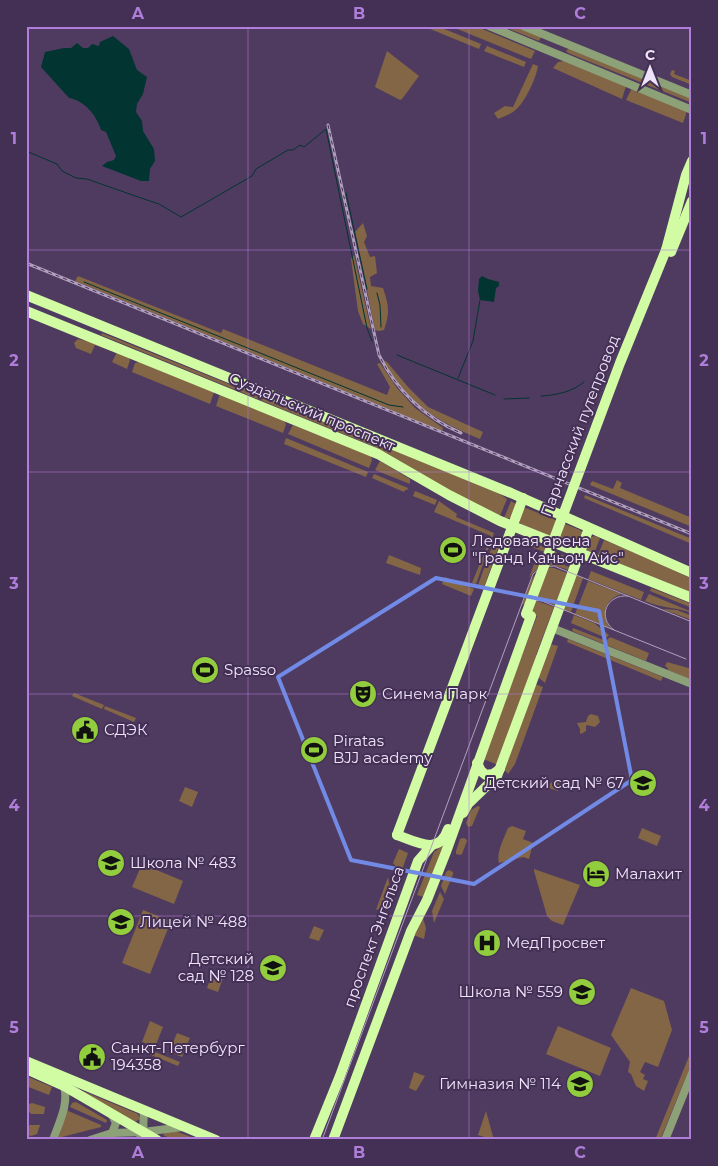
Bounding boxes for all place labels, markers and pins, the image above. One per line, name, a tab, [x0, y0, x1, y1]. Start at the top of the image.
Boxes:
place label: Ледовая арена "Гранд Каньон Айс"	[472, 531, 624, 567]
sports icon: Ледовая арена "Гранд Каньон Айс"	[438, 535, 468, 565]
sports icon: Spasso	[190, 655, 220, 685]
place label: Spasso	[224, 660, 276, 679]
theatre icon: Синема Парк	[348, 679, 378, 709]
place label: Синема Парк	[382, 684, 487, 703]
public building icon: СДЭК	[70, 715, 100, 745]
place label: СДЭК	[104, 720, 148, 739]
place label: Piratas BJJ academy	[333, 731, 433, 767]
sports icon: Piratas BJJ academy	[299, 735, 329, 765]
school or university icon: Детский сад № 67	[628, 768, 658, 798]
place label: Детский сад № 67	[484, 773, 624, 792]
school or university icon: Школа № 483	[96, 848, 126, 878]
place label: Школа № 483	[130, 853, 237, 872]
hotel icon: Малахит	[581, 859, 611, 889]
place label: Малахит	[615, 864, 683, 883]
school or university icon: Лицей № 488	[106, 907, 136, 937]
place label: Лицей № 488	[140, 912, 247, 931]
hospital icon: МедПросвет	[472, 928, 502, 958]
place label: МедПросвет	[506, 933, 606, 952]
place label: Детский сад № 128	[178, 949, 254, 985]
school or university icon: Детский сад № 128	[258, 953, 288, 983]
school or university icon: Школа № 559	[567, 977, 597, 1007]
place label: Школа № 559	[459, 982, 563, 1001]
place label: Санкт-Петербург 194358	[111, 1038, 245, 1074]
public building icon: Санкт-Петербург 194358	[77, 1042, 107, 1072]
school or university icon: Гимназия № 114	[565, 1069, 595, 1099]
place label: Гимназия № 114	[439, 1074, 561, 1093]

